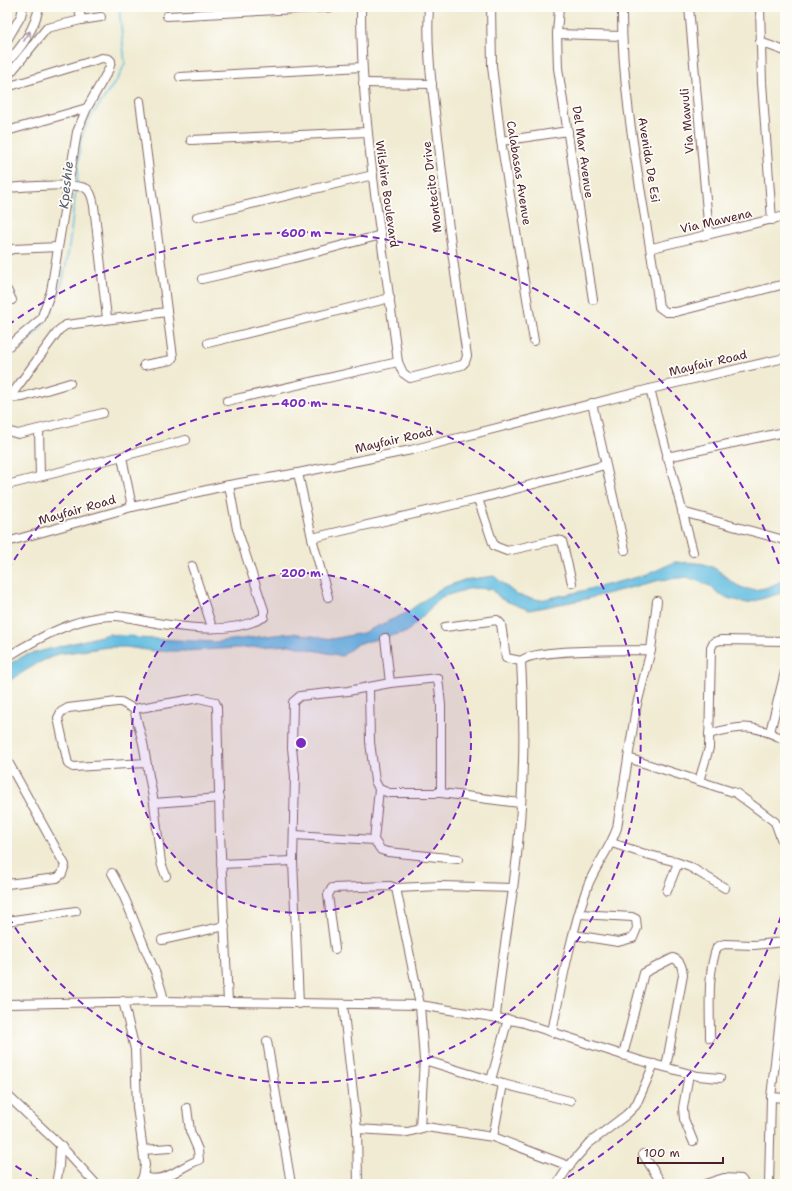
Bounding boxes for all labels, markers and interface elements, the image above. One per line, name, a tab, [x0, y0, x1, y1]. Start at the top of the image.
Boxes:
one-way arrow	[22, 31, 31, 42]
street label: Via Mawuli	[676, 87, 698, 155]
street label: Del Mar Avenue	[569, 105, 597, 199]
street label: Avenida De Esi	[634, 116, 664, 204]
street label: Calabasas Avenue	[503, 120, 535, 227]
street label: Wilshire Boulevard	[372, 139, 403, 249]
street label: Montecito Drive	[418, 140, 446, 234]
water label: Kpeshie	[55, 160, 77, 210]
street label: Via Mawena	[678, 205, 754, 237]
text: 600 m	[281, 225, 321, 241]
street label: Mayfair Road	[667, 346, 749, 380]
text: 400 m	[281, 395, 321, 411]
street label: Mayfair Road	[353, 423, 435, 457]
street label: Mayfair Road	[36, 491, 118, 529]
text: 200 m	[281, 565, 321, 581]
centre of rings	[294, 736, 308, 750]
scale bar	[638, 1139, 723, 1165]
text: 100 m	[644, 1145, 680, 1161]

